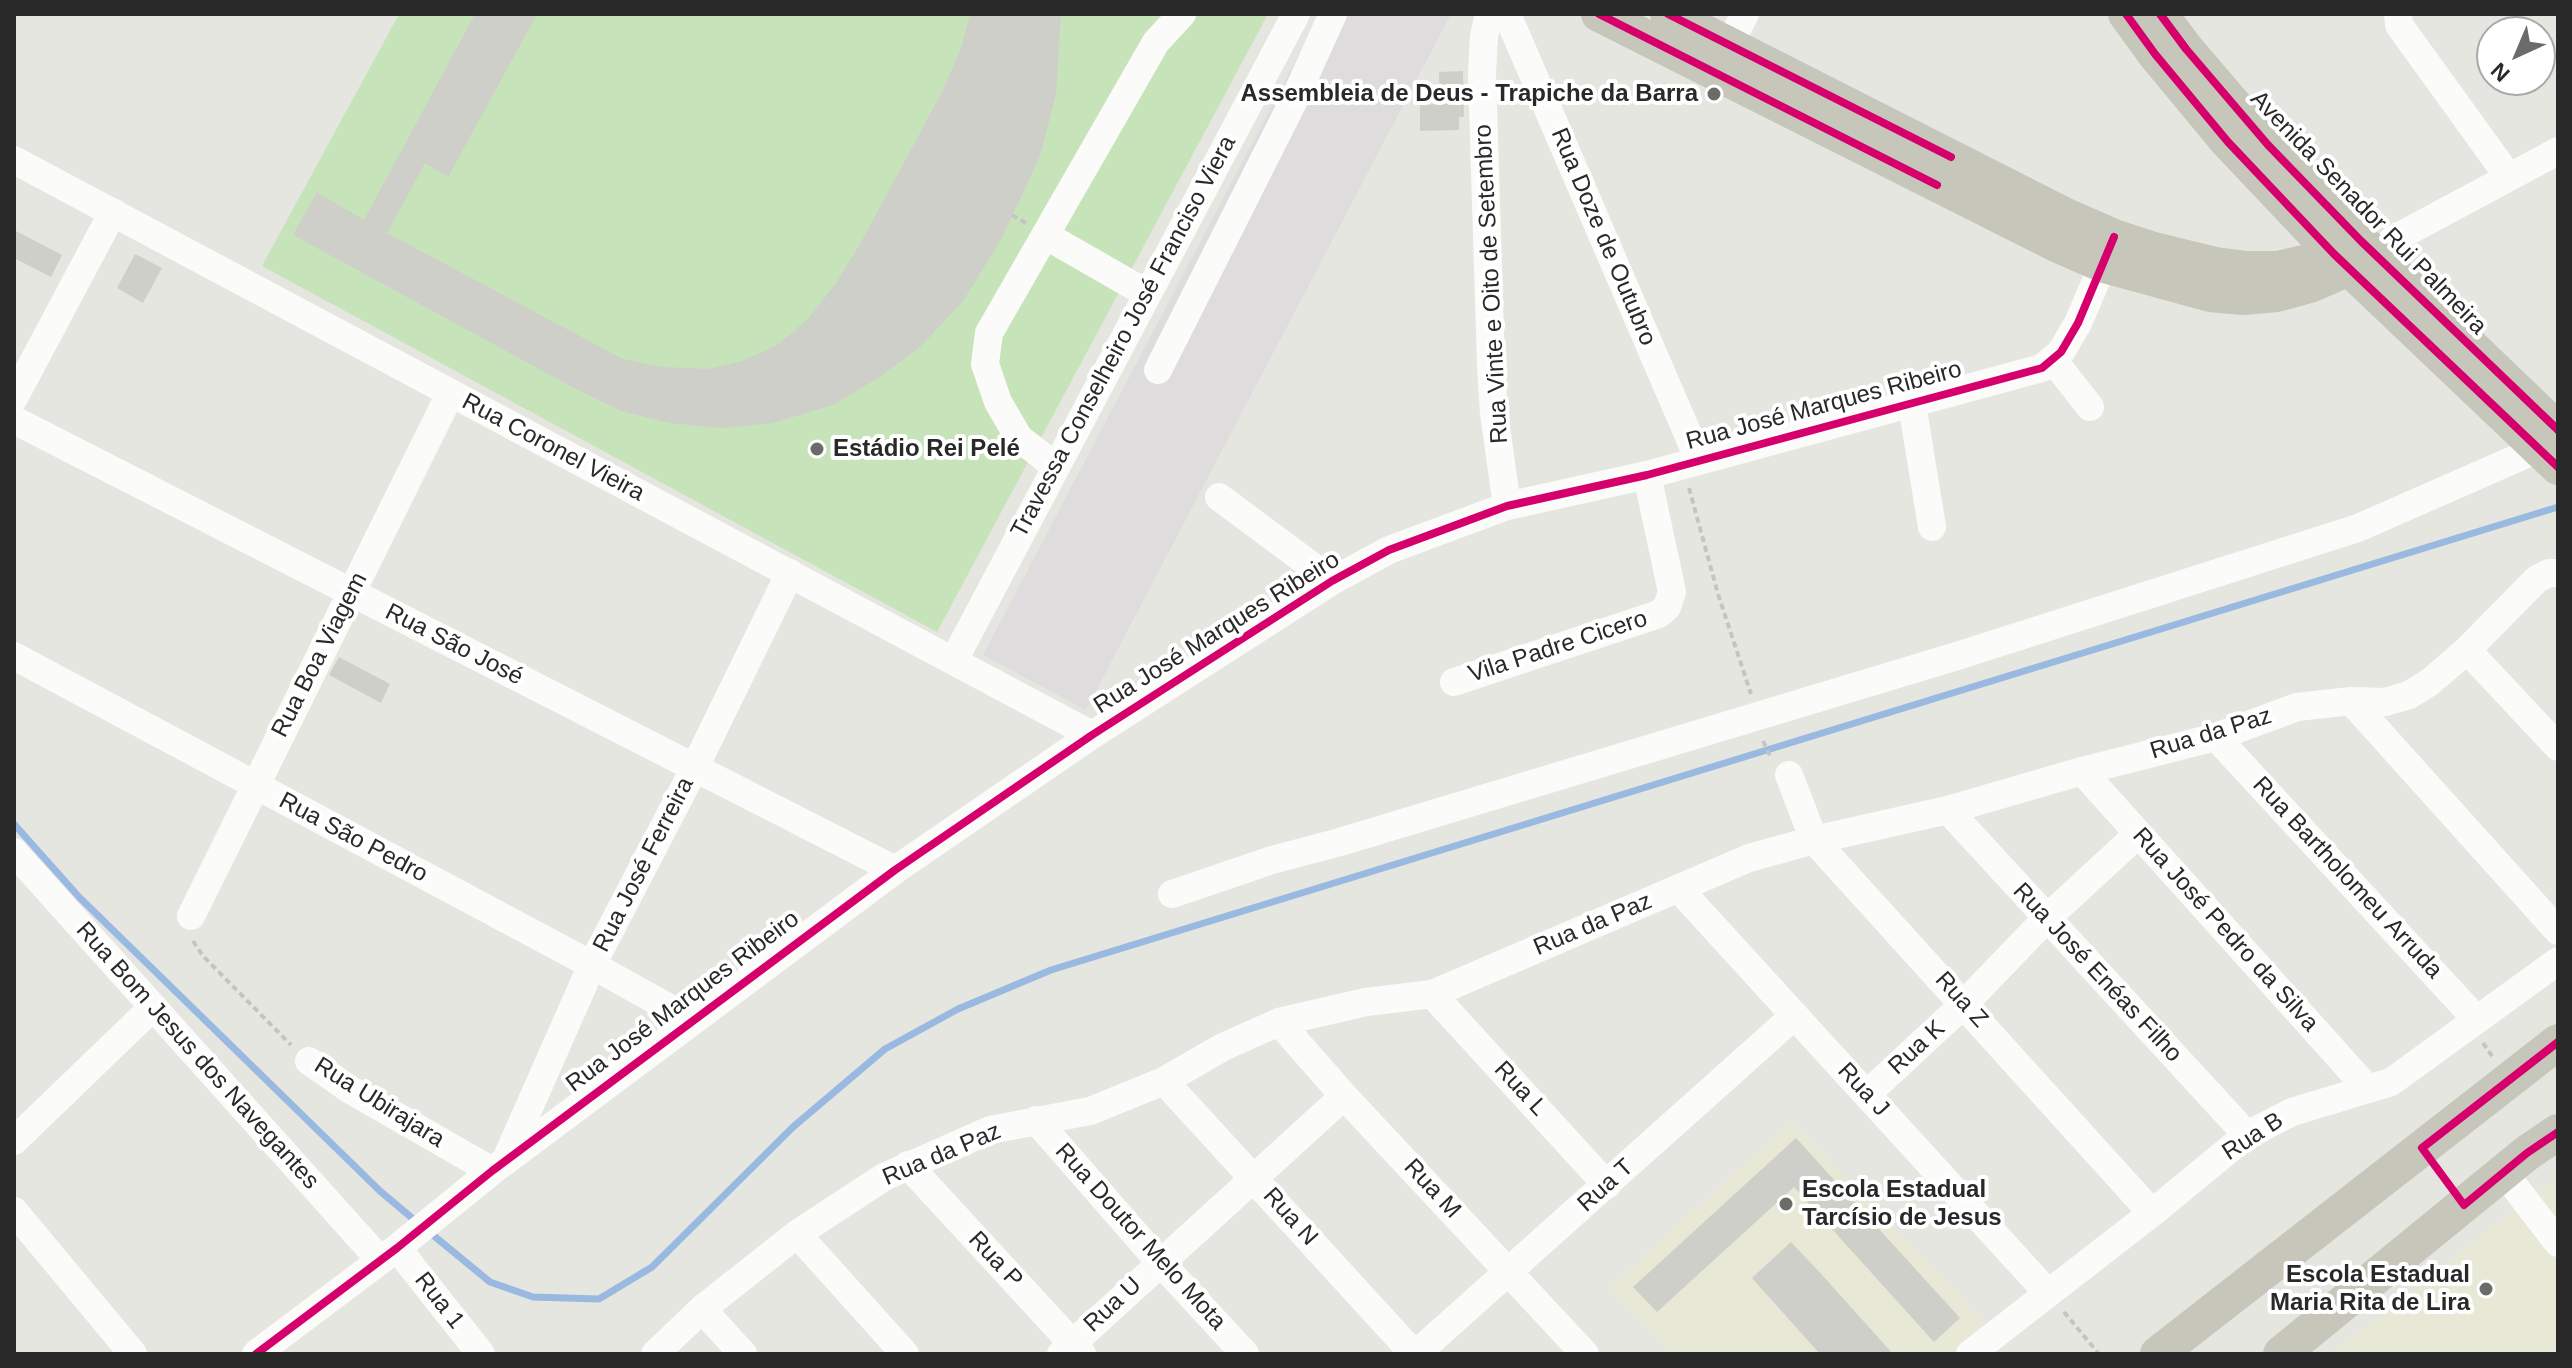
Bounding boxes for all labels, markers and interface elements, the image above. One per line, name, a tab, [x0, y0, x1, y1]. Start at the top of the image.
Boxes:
north arrow	[2476, 16, 2556, 96]
text: N	[2486, 58, 2515, 87]
place label: Assembleia de Deus - Trapiche da Barra	[1240, 80, 1698, 108]
marker: Assembleia de Deus - Trapiche da Barra	[1705, 85, 1723, 103]
street label: Avenida Senador Rui Palmeira	[2244, 85, 2492, 341]
street label: Rua Vinte e Oito de Setembro	[1469, 124, 1515, 444]
street label: Rua Doze de Outubro	[1544, 124, 1662, 350]
street label: Travessa Conselheiro José Franciso Viera	[1005, 131, 1243, 543]
street label: Rua José Marques Ribeiro	[1683, 355, 1965, 457]
street label: Rua Coronel Vieira	[457, 388, 649, 508]
place label: Estádio Rei Pelé	[833, 435, 1020, 463]
marker: Estádio Rei Pelé	[808, 440, 826, 458]
street label: Rua José Marques Ribeiro	[1089, 546, 1345, 720]
street label: Rua Boa Viagem	[266, 568, 374, 742]
street label: Rua São José	[380, 598, 528, 692]
street label: Vila Padre Cicero	[1465, 605, 1651, 689]
street label: Rua da Paz	[2147, 702, 2275, 766]
street label: Rua Bartholomeu Arruda	[2246, 771, 2448, 985]
street label: Rua José Ferreira	[588, 773, 700, 957]
street label: Rua São Pedro	[274, 787, 432, 889]
street label: Rua José Pedro da Silva	[2126, 822, 2324, 1038]
street label: Rua José Enéas Filho	[2006, 877, 2188, 1069]
street label: Rua da Paz	[1530, 887, 1656, 963]
street label: Rua José Marques Ribeiro	[561, 905, 805, 1099]
street label: Rua Bom Jesus dos Navegantes	[69, 916, 325, 1196]
street label: Rua Z	[1928, 966, 1994, 1034]
street label: Rua K	[1883, 1015, 1951, 1081]
street label: Rua Ubirajara	[309, 1052, 449, 1154]
street label: Rua L	[1488, 1056, 1552, 1122]
street label: Rua J	[1831, 1057, 1895, 1123]
street label: Rua B	[2217, 1107, 2289, 1167]
street label: Rua da Paz	[879, 1117, 1005, 1193]
street label: Rua Doutor Melo Mota	[1049, 1138, 1231, 1336]
street label: Rua M	[1397, 1153, 1467, 1225]
street label: Rua T	[1572, 1153, 1640, 1219]
place label: Escola Estadual Tarcísio de Jesus	[1802, 1176, 2002, 1232]
street label: Rua N	[1257, 1182, 1323, 1252]
marker: Escola Estadual Tarcísio de Jesus	[1777, 1195, 1795, 1213]
street label: Rua P	[962, 1226, 1028, 1294]
place label: Escola Estadual Maria Rita de Lira	[2270, 1261, 2470, 1317]
street label: Rua 1	[408, 1267, 470, 1335]
street label: Rua U	[1078, 1271, 1148, 1339]
marker: Escola Estadual Maria Rita de Lira	[2477, 1280, 2495, 1298]

